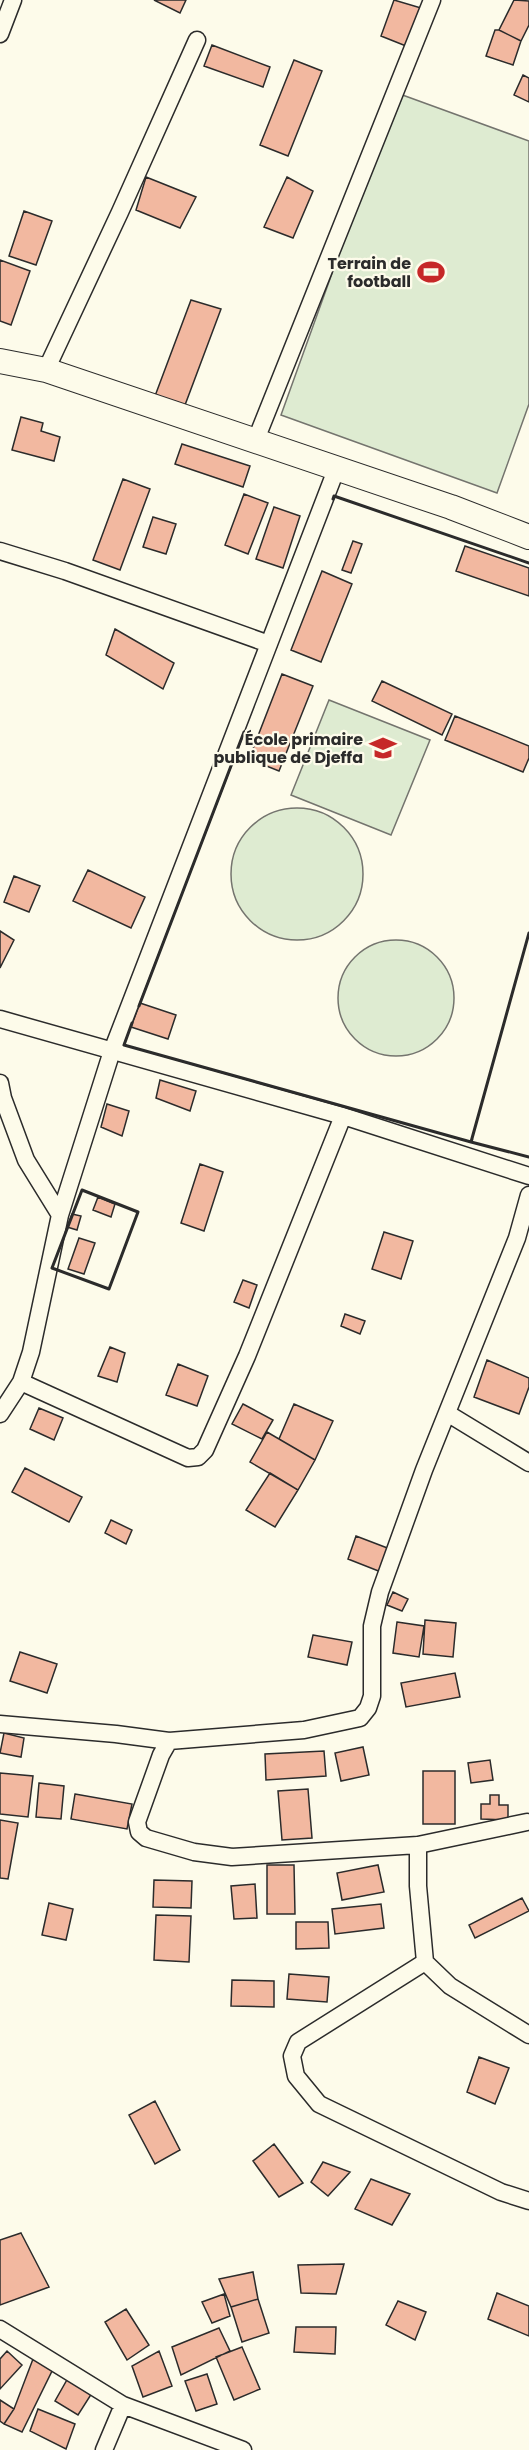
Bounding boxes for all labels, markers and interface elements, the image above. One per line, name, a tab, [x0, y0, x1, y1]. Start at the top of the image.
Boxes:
place label: Terrain de football	[328, 252, 411, 293]
sports icon: Terrain de football	[416, 257, 446, 287]
place label: École primaire publique de Djeffa	[213, 728, 363, 769]
school or university icon: École primaire publique de Djeffa	[368, 733, 398, 763]

